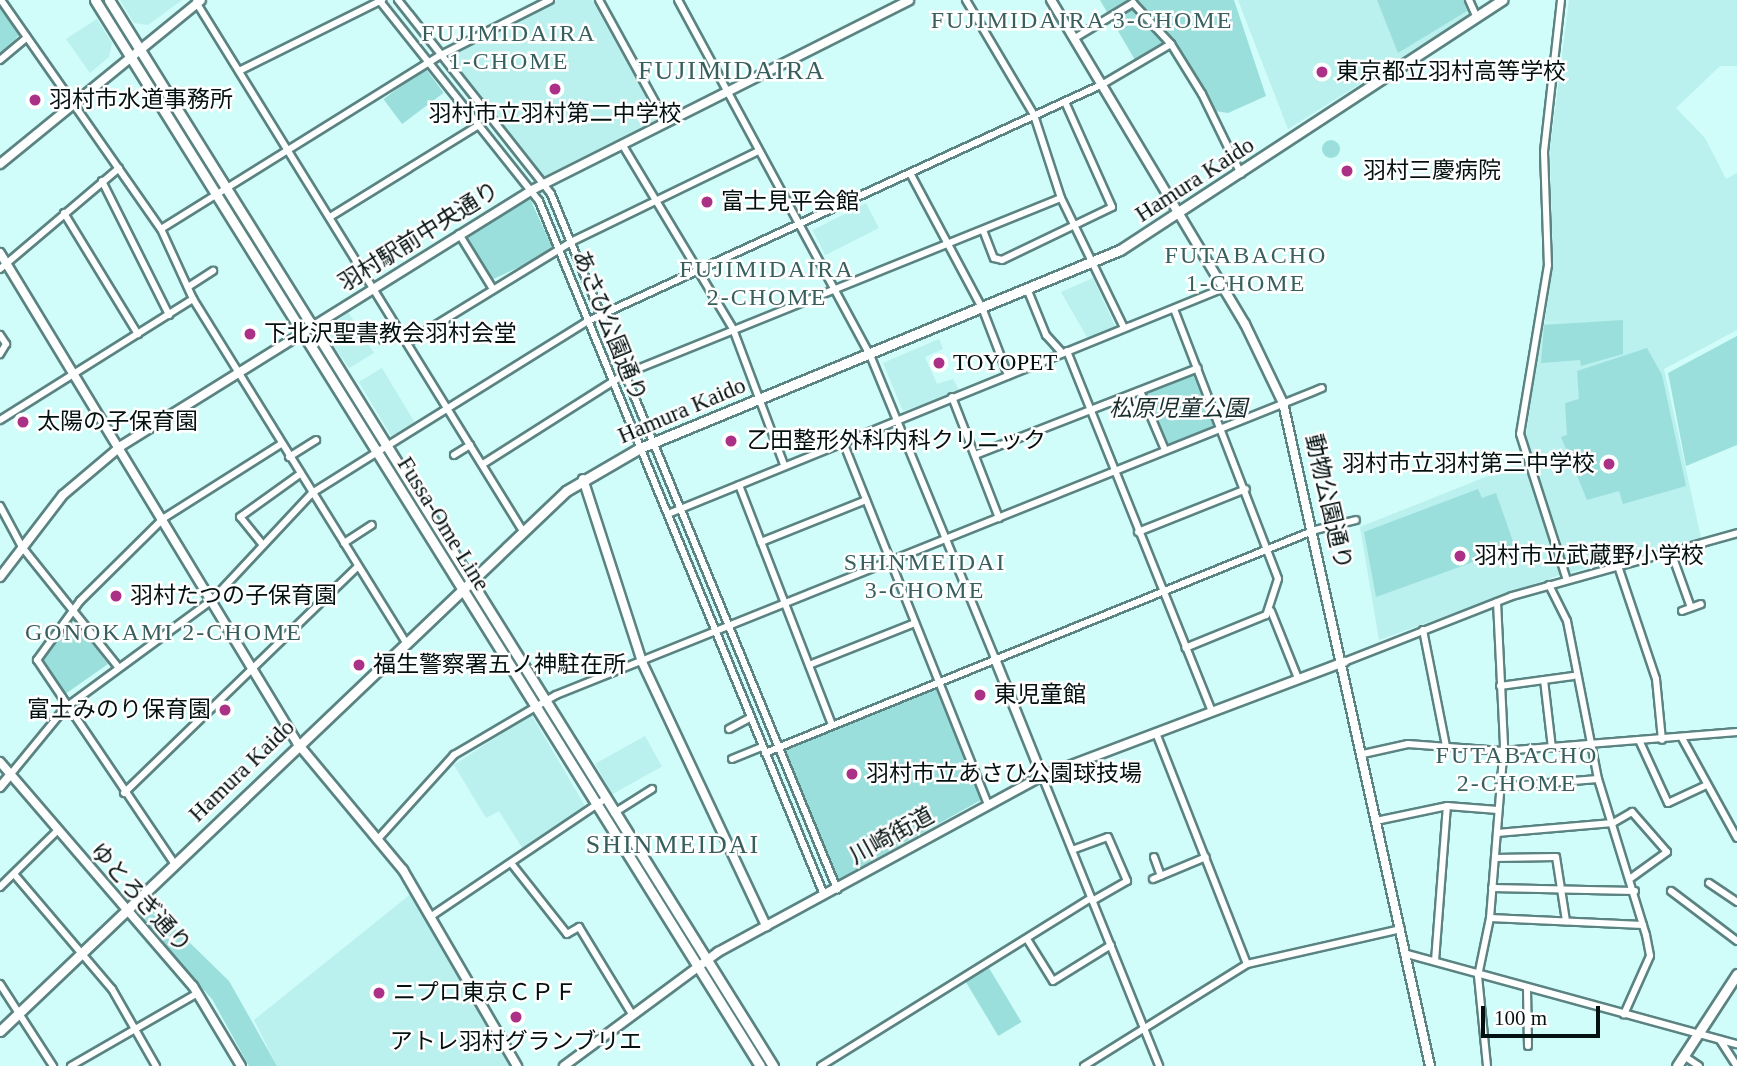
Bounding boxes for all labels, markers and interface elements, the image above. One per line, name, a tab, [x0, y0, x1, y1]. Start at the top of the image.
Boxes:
district label: FUJIMIDAIRA 3-CHOME	[932, 7, 1232, 35]
district label: FUJIMIDAIRA 1-CHOME	[423, 20, 595, 76]
district label: FUJIMIDAIRA	[639, 55, 825, 87]
place label: 東京都立羽村高等学校	[1336, 58, 1566, 86]
marker: 東京都立羽村高等学校	[1314, 64, 1330, 80]
marker: 羽村市立羽村第二中学校	[547, 81, 563, 97]
place label: 羽村市水道事務所	[49, 86, 233, 114]
marker: 羽村市水道事務所	[27, 92, 43, 108]
place label: 羽村市立羽村第二中学校	[429, 100, 681, 128]
street label: Hamura Kaido	[1130, 131, 1260, 229]
place label: 羽村三慶病院	[1363, 157, 1501, 185]
marker: 羽村三慶病院	[1337, 161, 1357, 181]
street label: 羽村駅前中央通り	[334, 177, 504, 297]
place label: 富士見平会館	[721, 188, 859, 216]
marker: 富士見平会館	[699, 194, 715, 210]
district label: FUTABACHO 1-CHOME	[1166, 242, 1326, 298]
street label: あさひ公園通り	[566, 246, 652, 406]
district label: FUJIMIDAIRA 2-CHOME	[681, 256, 853, 312]
place label: 下北沢聖書教会羽村会堂	[264, 320, 517, 348]
marker: 下北沢聖書教会羽村会堂	[242, 326, 258, 342]
place label: TOYOPET	[953, 349, 1057, 377]
marker: TOYOPET	[931, 355, 947, 371]
street label: Hamura Kaido	[614, 372, 750, 450]
park label: 松原児童公園	[1109, 395, 1247, 423]
place label: 太陽の子保育園	[37, 408, 198, 436]
marker: 太陽の子保育園	[15, 414, 31, 430]
place label: 乙田整形外科内科クリニック	[747, 427, 1046, 455]
marker: 乙田整形外科内科クリニック	[721, 431, 741, 451]
street label: 動物公園通り	[1299, 432, 1357, 572]
place label: 羽村市立羽村第三中学校	[1342, 450, 1595, 478]
street label: Fussa-Ome Line	[391, 452, 495, 596]
marker: 羽村市立羽村第三中学校	[1601, 456, 1617, 472]
place label: 羽村市立武蔵野小学校	[1474, 542, 1704, 570]
marker: 羽村市立武蔵野小学校	[1452, 548, 1468, 564]
district label: SHINMEIDAI 3-CHOME	[845, 549, 1005, 605]
place label: 羽村たつの子保育園	[130, 582, 337, 610]
marker: 羽村たつの子保育園	[108, 588, 124, 604]
district label: GONOKAMI 2-CHOME	[27, 619, 301, 647]
place label: 福生警察署五ノ神駐在所	[373, 651, 626, 679]
marker: 福生警察署五ノ神駐在所	[351, 657, 367, 673]
place label: 東児童館	[994, 681, 1086, 709]
marker: 東児童館	[972, 687, 988, 703]
place label: 富士みのり保育園	[27, 696, 211, 724]
marker: 富士みのり保育園	[217, 702, 233, 718]
street label: Hamura Kaido	[183, 714, 301, 828]
district label: FUTABACHO 2-CHOME	[1437, 742, 1597, 798]
place label: 羽村市立あさひ公園球技場	[866, 760, 1142, 788]
marker: 羽村市立あさひ公園球技場	[844, 766, 860, 782]
street label: 川崎街道	[845, 802, 939, 870]
district label: SHINMEIDAI	[587, 829, 759, 861]
street label: ゆとろぎ通り	[84, 837, 196, 959]
place label: ニプロ東京ＣＰＦ	[393, 979, 577, 1007]
marker: ニプロ東京ＣＰＦ	[371, 985, 387, 1001]
scale bar	[1485, 992, 1604, 1036]
text: 100 m	[1494, 1006, 1547, 1030]
marker: アトレ羽村グランブリエ	[508, 1009, 524, 1025]
place label: アトレ羽村グランブリエ	[390, 1028, 642, 1056]

